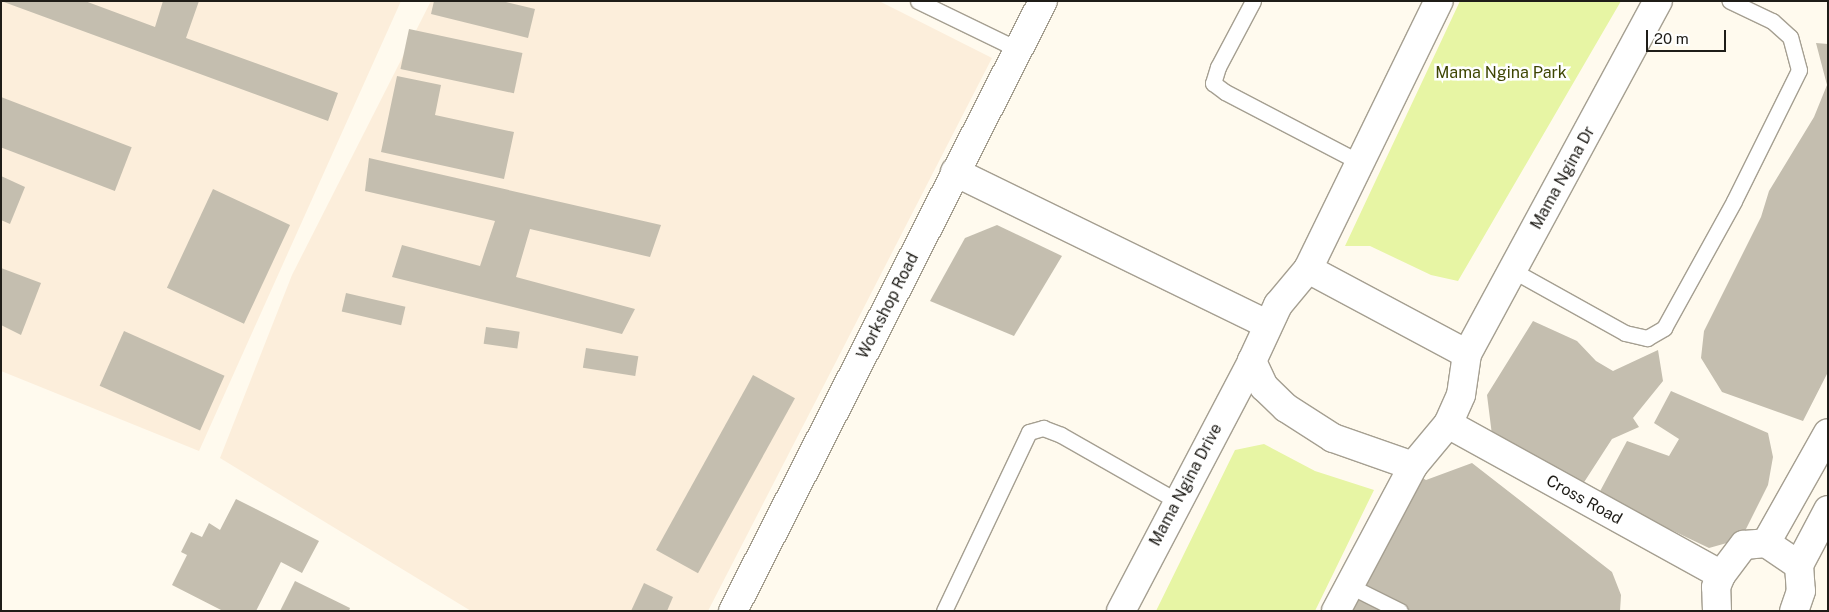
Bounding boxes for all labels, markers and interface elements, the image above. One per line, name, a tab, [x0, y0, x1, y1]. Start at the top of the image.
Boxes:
scale bar	[1649, 20, 1729, 52]
text: 20 m	[1654, 30, 1689, 47]
park label: Mama Ngina Park	[1435, 63, 1567, 83]
street label: Mama Ngina Dr	[1527, 123, 1599, 233]
street label: Workshop Road	[853, 250, 923, 362]
street label: Mama Ngina Drive	[1146, 421, 1226, 549]
street label: Cross Road	[1543, 471, 1625, 529]

